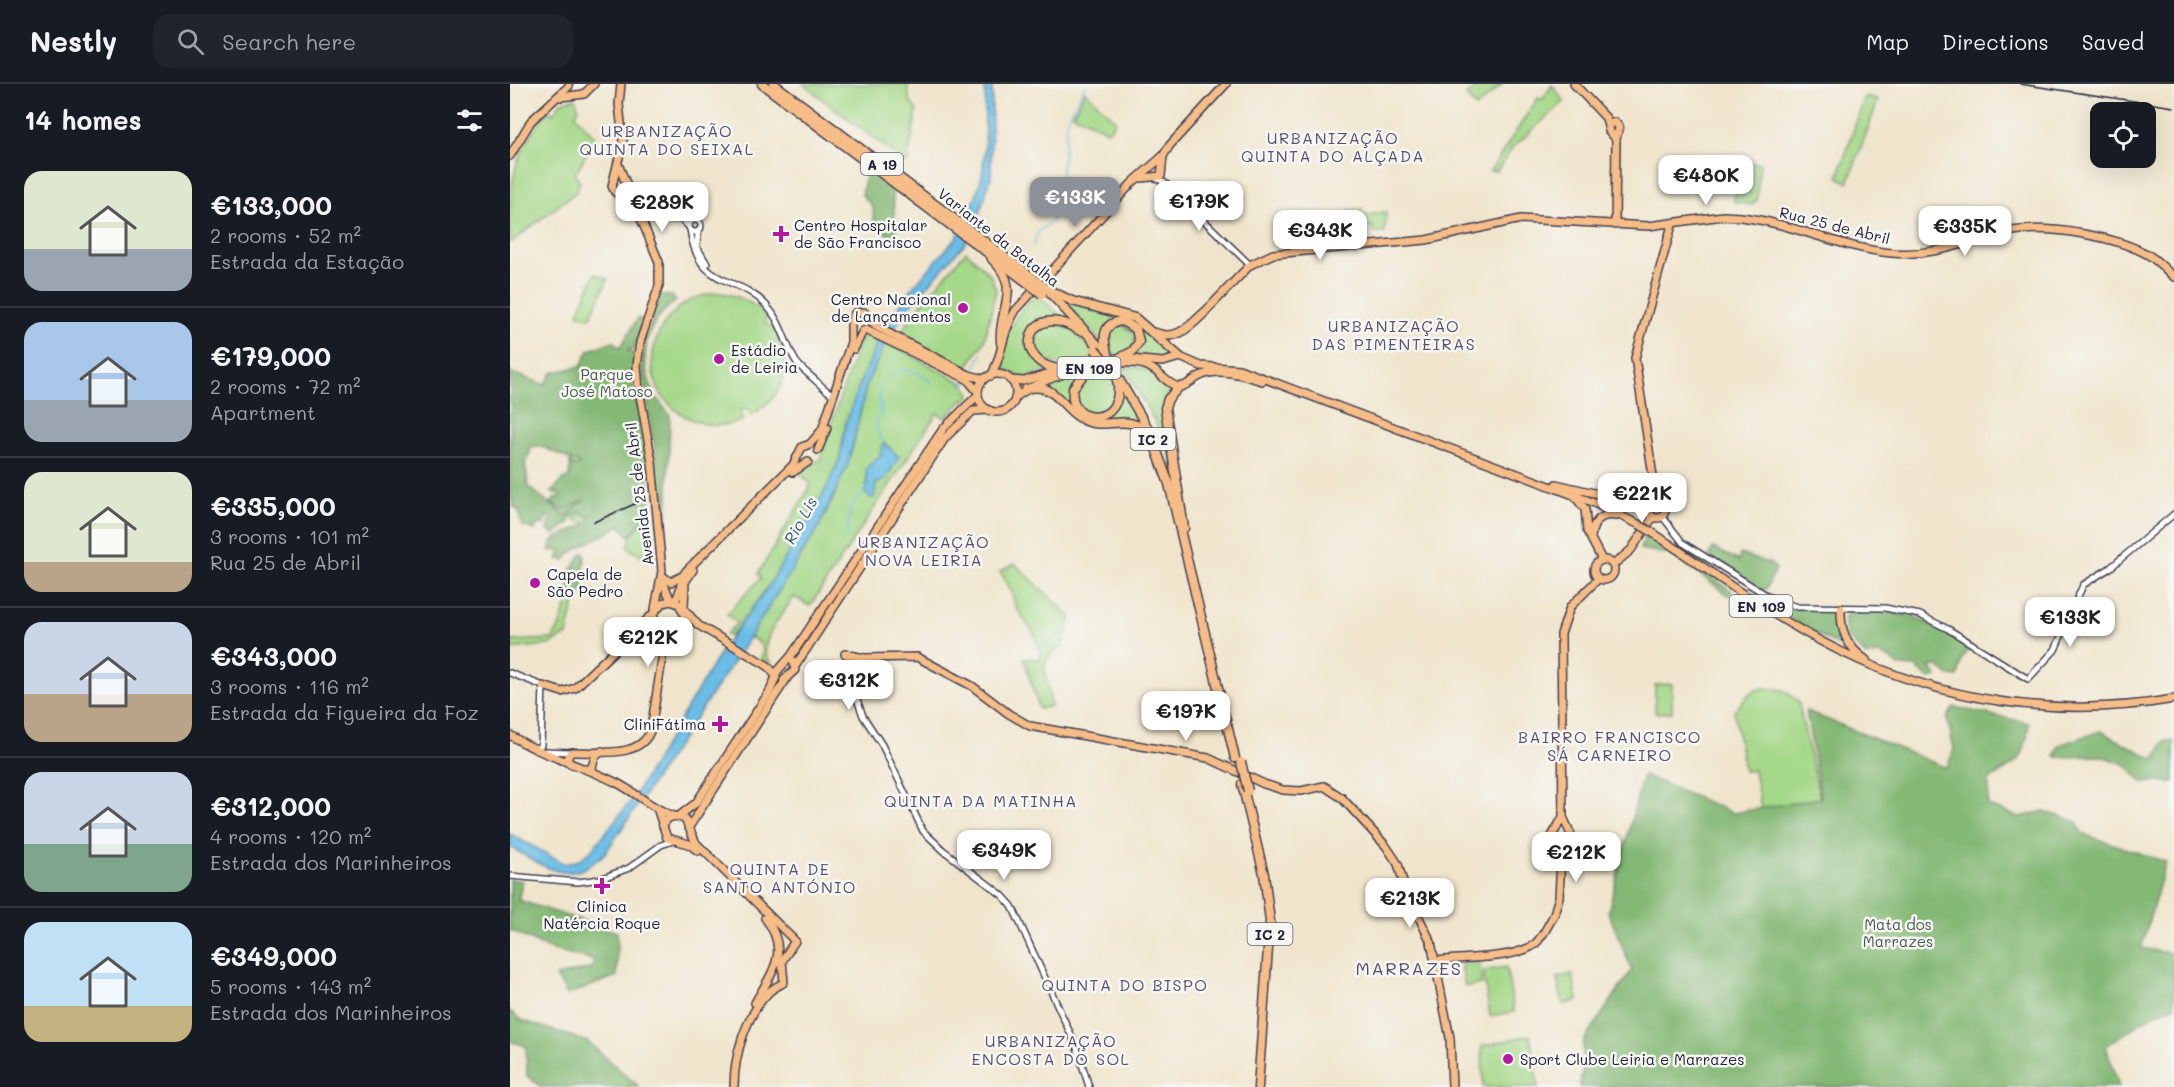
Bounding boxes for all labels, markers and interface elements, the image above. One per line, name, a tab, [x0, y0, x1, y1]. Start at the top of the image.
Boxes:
search box	[153, 14, 573, 68]
text: Nestly	[30, 23, 117, 59]
icon: search	[174, 25, 207, 58]
text: Search here	[222, 27, 356, 56]
text: Map	[1866, 28, 1909, 55]
text: Directions	[1942, 28, 2049, 55]
text: Saved	[2082, 28, 2144, 55]
map controls	[2090, 102, 2156, 168]
button: locate	[2090, 102, 2156, 168]
text: 14 homes	[24, 103, 142, 137]
icon: filters	[453, 104, 486, 137]
district label: URBANIZAÇÃO QUINTA DO SEIXAL	[579, 120, 755, 159]
district label: URBANIZAÇÃO QUINTA DO ALÇADA	[1241, 127, 1425, 166]
road number: A 19	[861, 153, 903, 175]
pin: €480K	[1664, 155, 1748, 206]
text: €480K	[1672, 161, 1740, 187]
pin: €133K	[1033, 177, 1117, 228]
pin: €179K	[1157, 181, 1241, 232]
pin: €289K	[620, 182, 704, 233]
street label: Variante da Batalha	[934, 183, 1064, 291]
text: €133K	[1044, 183, 1106, 209]
text: €179K	[1168, 187, 1230, 213]
text: €133,000	[210, 188, 332, 222]
text: €289K	[630, 188, 694, 214]
icon: home	[72, 195, 144, 267]
street label: Rua 25 de Abril	[1778, 202, 1892, 248]
pin: €335K	[1923, 206, 2007, 257]
pin: €343K	[1278, 210, 1362, 261]
text: €335K	[1932, 212, 1998, 238]
place label: Centro Hospitalar de São Francisco	[794, 215, 927, 252]
text: €343K	[1287, 216, 1353, 242]
text: 2 rooms · 52 m²	[210, 222, 361, 248]
marker: Centro Hospitalar de São Francisco	[772, 225, 790, 243]
text: Estrada da Estação	[210, 248, 404, 274]
place label: Centro Nacional de Lançamentos	[831, 289, 951, 326]
marker: Centro Nacional de Lançamentos	[956, 301, 970, 315]
district label: URBANIZAÇÃO DAS PIMENTEIRAS	[1312, 315, 1476, 354]
text: €179,000	[210, 339, 331, 373]
place label: Estádio de Leiria	[731, 340, 798, 377]
icon: home	[72, 346, 144, 418]
marker: Estádio de Leiria	[712, 352, 726, 366]
road number: EN 109	[1058, 357, 1120, 379]
park label: Parque José Matoso	[561, 364, 653, 401]
text: 2 rooms · 72 m²	[210, 373, 361, 399]
text: Apartment	[210, 399, 316, 425]
street label: Avenida 25 de Abril	[620, 421, 658, 567]
road number: IC 2	[1130, 428, 1176, 450]
pin: €221K	[1600, 473, 1684, 524]
text: €221K	[1612, 479, 1672, 505]
text: €335,000	[210, 489, 336, 523]
water label: Rio Lis	[778, 492, 822, 547]
icon: home	[72, 496, 144, 568]
text: 3 rooms · 101 m²	[210, 523, 369, 549]
district label: URBANIZAÇÃO NOVA LEIRIA	[858, 531, 990, 570]
text: Rua 25 de Abril	[210, 549, 361, 575]
place label: Capela de São Pedro	[547, 564, 623, 601]
marker: Capela de São Pedro	[528, 576, 542, 590]
road number: EN 109	[1730, 595, 1792, 617]
pin: €133K	[2028, 597, 2112, 648]
text: €133K	[2039, 603, 2101, 629]
pin: €212K	[606, 617, 690, 668]
text: €212K	[618, 623, 678, 649]
text: €343,000	[210, 639, 337, 673]
icon: home	[72, 646, 144, 718]
pin: €312K	[807, 660, 891, 711]
text: €312K	[818, 666, 880, 692]
text: 3 rooms · 116 m²	[210, 673, 369, 699]
pin: €197K	[1144, 691, 1228, 742]
text: €197K	[1155, 697, 1217, 723]
text: Estrada da Figueira da Foz	[210, 699, 479, 725]
place label: CliniFátima	[624, 714, 706, 734]
marker: CliniFátima	[711, 715, 729, 733]
district label: BAIRRO FRANCISCO SÁ CARNEIRO	[1518, 726, 1702, 765]
text: €312,000	[210, 789, 331, 823]
district label: QUINTA DA MATINHA	[884, 790, 1078, 811]
icon: home	[72, 796, 144, 868]
text: 4 rooms · 120 m²	[210, 823, 371, 849]
pin: €349K	[962, 830, 1046, 881]
pin: €212K	[1534, 832, 1618, 883]
text: €349K	[971, 836, 1037, 862]
text: €212K	[1546, 838, 1606, 864]
text: Estrada dos Marinheiros	[210, 849, 452, 875]
district label: QUINTA DE SANTO ANTÓNIO	[703, 858, 857, 897]
marker: Clínica Natércia Roque	[593, 877, 611, 895]
pin: €213K	[1368, 878, 1452, 929]
text: €213K	[1379, 884, 1441, 910]
place label: Clínica Natércia Roque	[543, 896, 661, 933]
park label: Mata dos Marrazes	[1863, 914, 1933, 951]
road number: IC 2	[1248, 923, 1293, 945]
text: €349,000	[210, 939, 337, 973]
icon: home	[72, 946, 144, 1018]
district label: MARRAZES	[1356, 956, 1462, 980]
text: 5 rooms · 143 m²	[210, 973, 371, 999]
district label: QUINTA DO BISPO	[1042, 974, 1208, 995]
text: Estrada dos Marinheiros	[210, 999, 452, 1025]
district label: URBANIZAÇÃO ENCOSTA DO SOL	[971, 1030, 1131, 1069]
place label: Sport Clube Leiria e Marrazes	[1520, 1049, 1745, 1069]
marker: Sport Clube Leiria e Marrazes	[1501, 1052, 1515, 1066]

